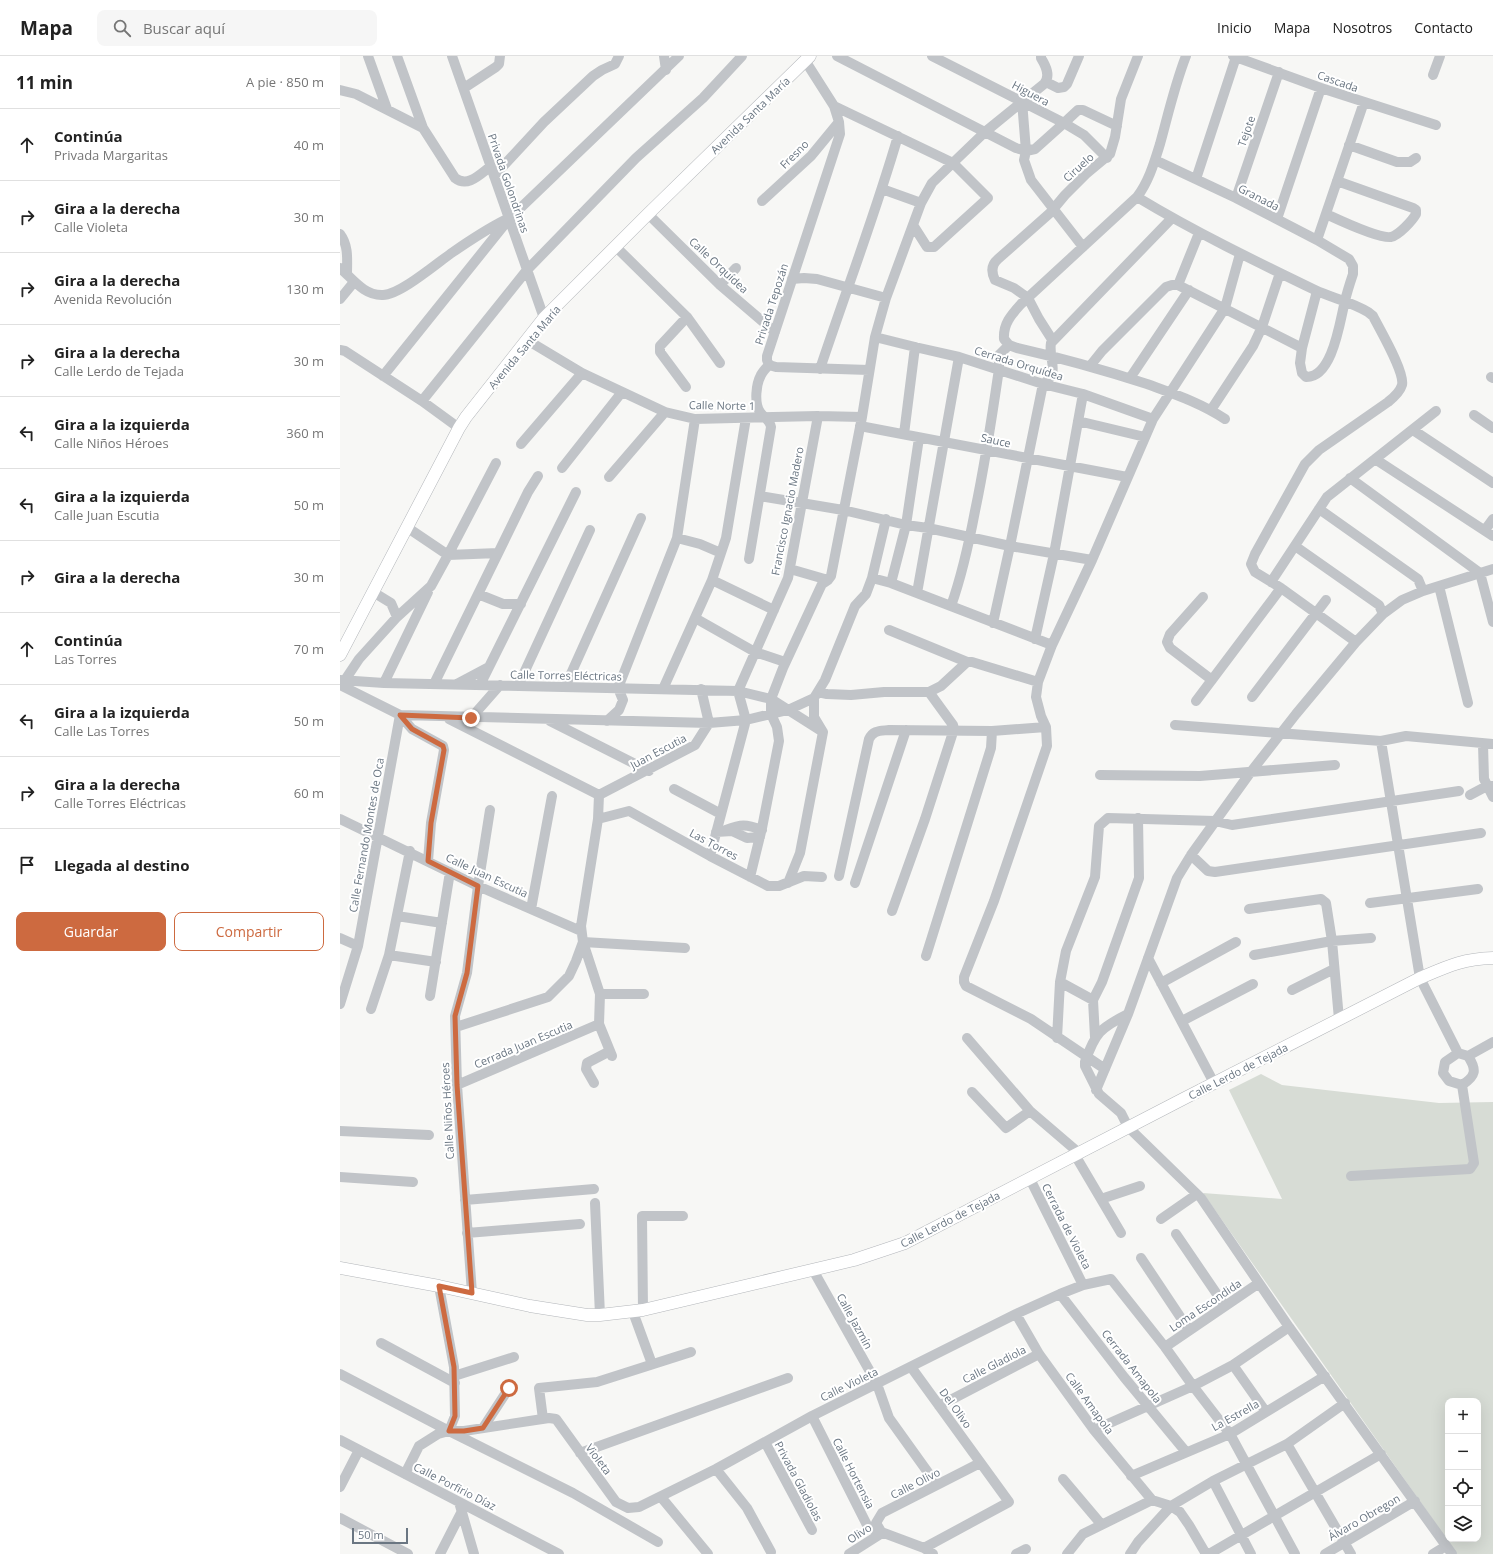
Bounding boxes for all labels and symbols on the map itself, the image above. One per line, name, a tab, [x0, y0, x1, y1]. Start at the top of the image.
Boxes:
street label: Cascada	[1315, 67, 1361, 95]
street label: Avenida Santa María	[707, 73, 793, 157]
street label: Higuera	[1010, 77, 1052, 109]
street label: Tejote	[1234, 114, 1258, 148]
street label: Privada Golondrinas	[485, 131, 533, 235]
street label: Fresno	[776, 136, 812, 172]
street label: Ciruelo	[1059, 149, 1097, 185]
street label: Granada	[1236, 180, 1282, 214]
street label: Calle Orquídea	[686, 234, 752, 296]
street label: Privada Tepozán	[751, 261, 791, 347]
street label: Avenida Santa María	[484, 302, 564, 392]
street label: Cerrada Orquídea	[973, 342, 1065, 384]
street label: Calle Norte 1	[689, 397, 755, 413]
street label: Sauce	[980, 430, 1012, 450]
street label: Francisco Ignacio Madero	[767, 445, 807, 576]
street label: Calle Torres Eléctricas	[510, 667, 622, 683]
route end	[462, 709, 480, 727]
street label: Juan Escutia	[626, 730, 689, 773]
street label: Calle Fernando Montes de Oca	[345, 756, 387, 914]
street label: Las Torres	[687, 825, 741, 863]
street label: Calle Juan Escutia	[443, 849, 531, 901]
street label: Cerrada Juan Escutia	[472, 1016, 574, 1072]
street label: Calle Lerdo de Tejada	[1186, 1039, 1290, 1103]
street label: Calle Niños Héroes	[437, 1062, 457, 1160]
street label: Cerrada de Violeta	[1039, 1180, 1095, 1272]
street label: Calle Lerdo de Tejada	[898, 1187, 1002, 1251]
street label: Loma Escondida	[1166, 1275, 1244, 1335]
street label: Calle Jazmín	[834, 1290, 876, 1352]
street label: Cerrada Amapola	[1099, 1326, 1165, 1406]
street label: Calle Gladiola	[960, 1342, 1028, 1386]
street label: Calle Violeta	[818, 1364, 880, 1404]
street label: Calle Amapola	[1062, 1369, 1118, 1437]
route start	[500, 1379, 518, 1397]
street label: Del Olivo	[936, 1385, 976, 1431]
street label: La Estrella	[1208, 1396, 1262, 1434]
street label: Calle Hortensia	[830, 1435, 878, 1511]
street label: Privada Gladiolas	[772, 1438, 826, 1524]
street label: Violeta	[582, 1441, 616, 1477]
street label: Calle Porfirio Díaz	[411, 1459, 499, 1513]
street label: Calle Olivo	[888, 1464, 943, 1502]
street label: Álvaro Obregon	[1325, 1490, 1403, 1544]
street label: Olivo	[844, 1519, 874, 1546]
scale bar	[352, 1526, 408, 1545]

